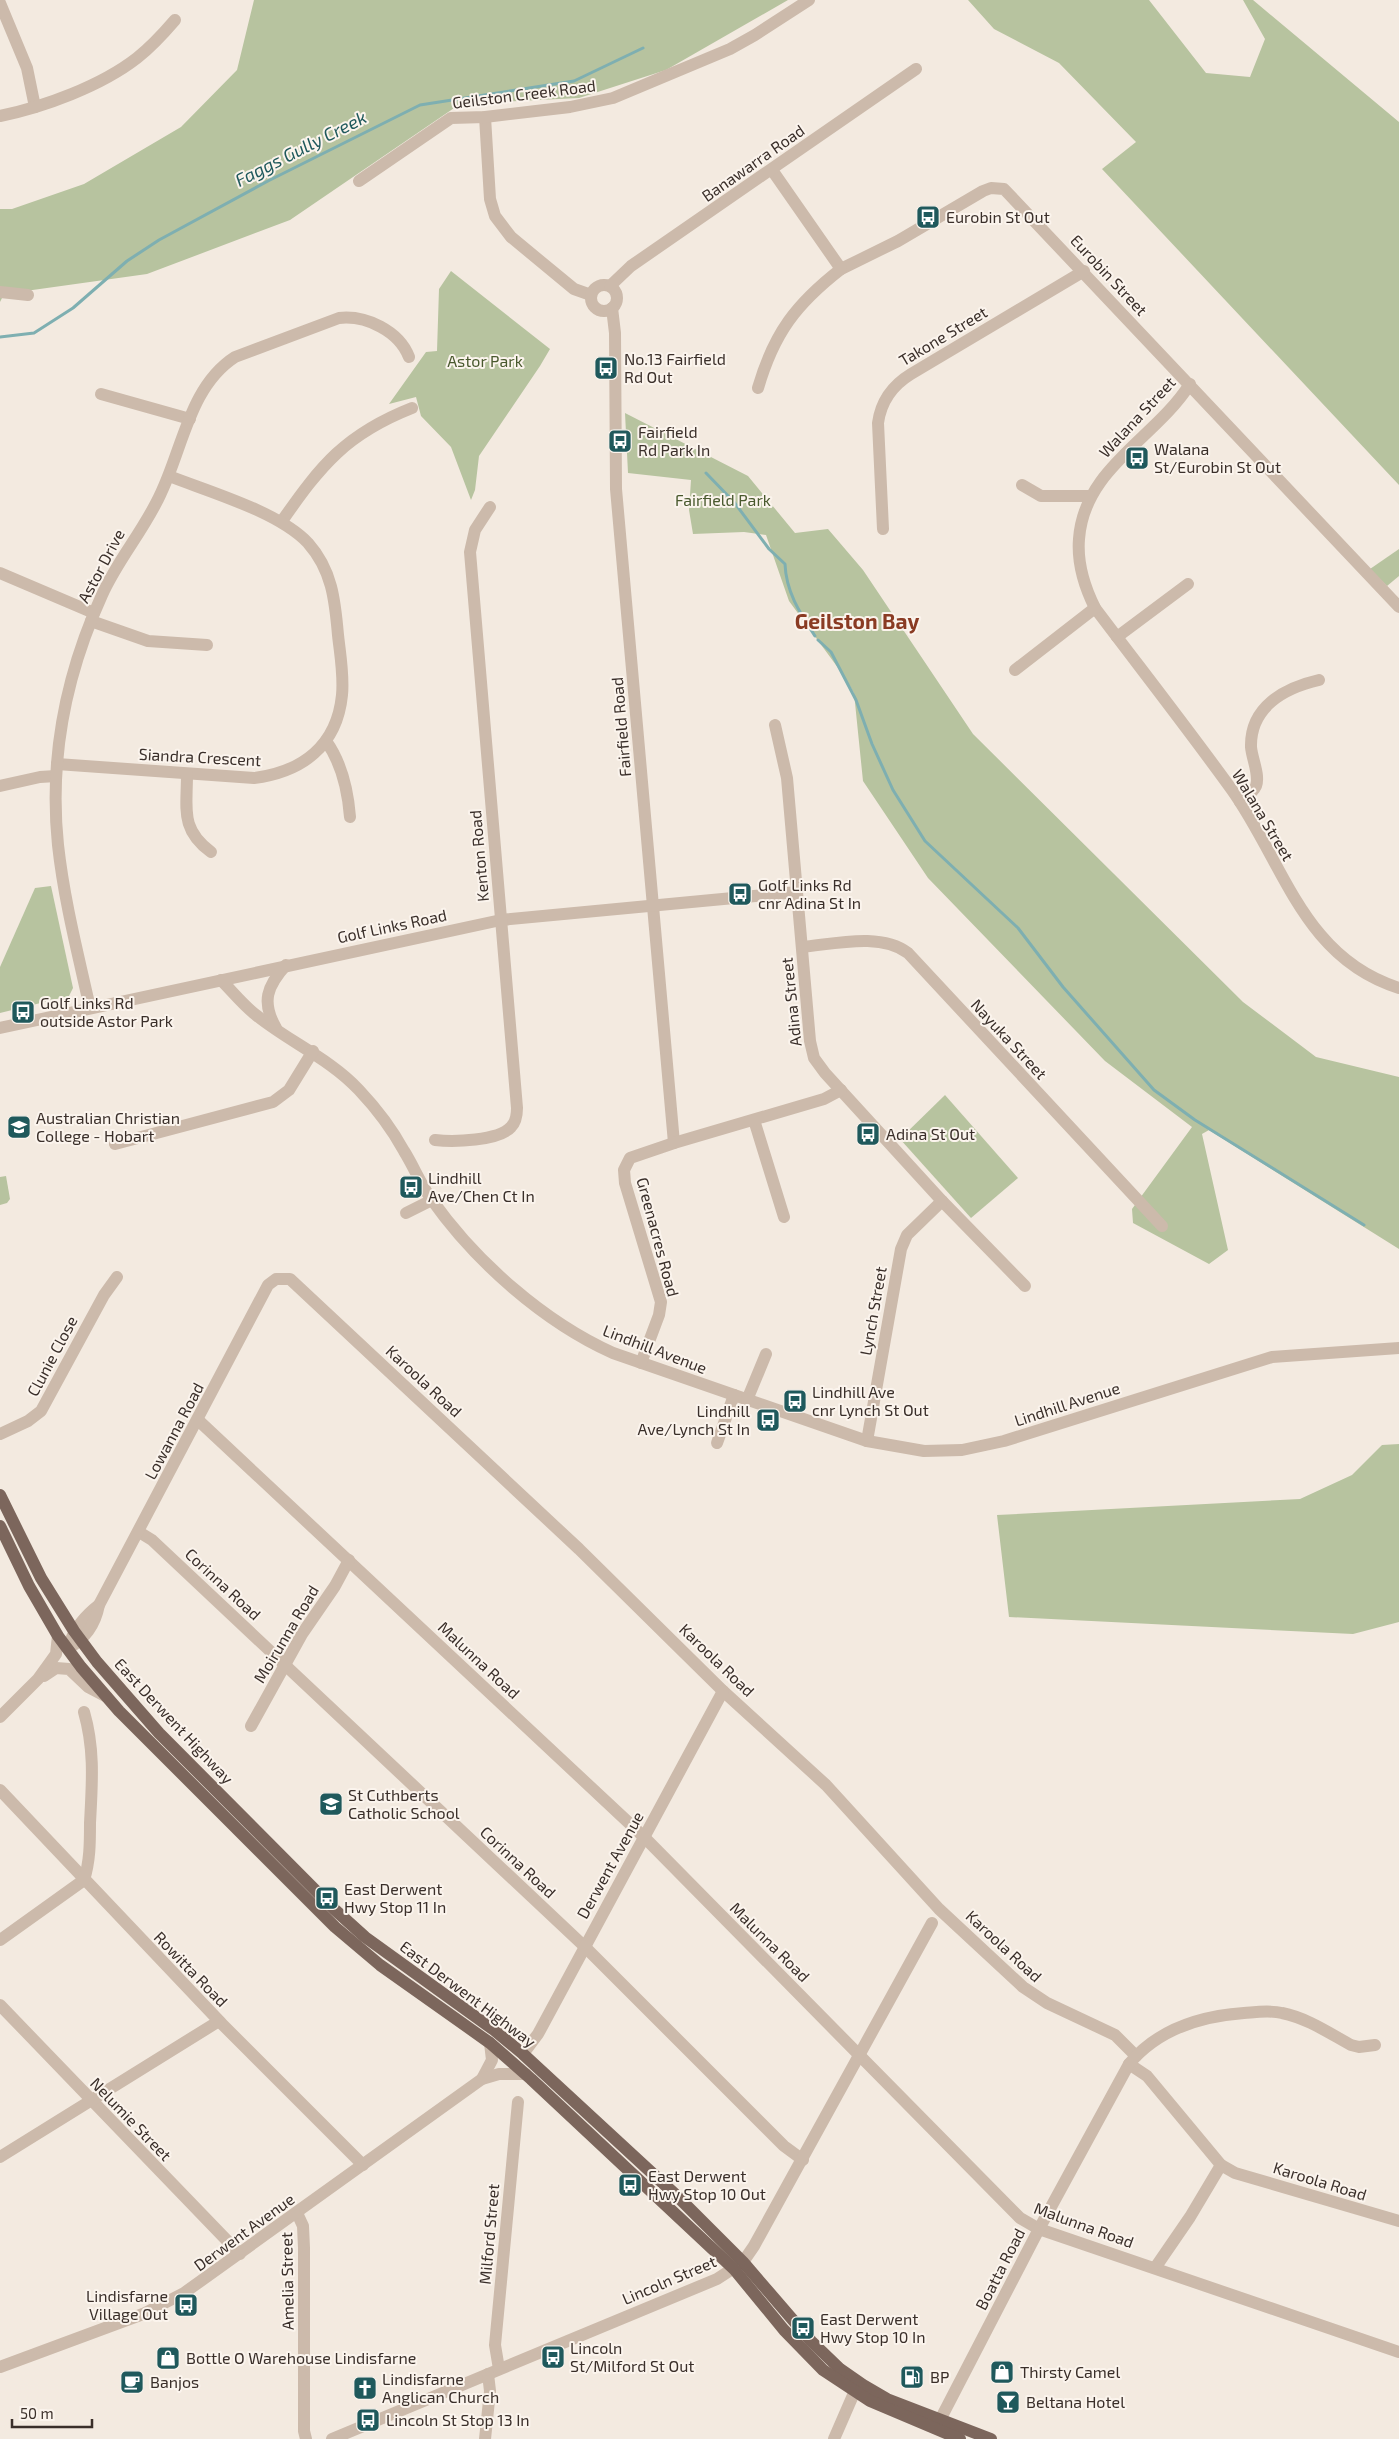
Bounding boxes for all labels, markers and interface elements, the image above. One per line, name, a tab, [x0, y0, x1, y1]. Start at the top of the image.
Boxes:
street label: Geilston Creek Road	[451, 75, 597, 112]
water label: Faggs Gully Creek	[231, 105, 370, 191]
street label: Banawarra Road	[698, 120, 808, 205]
bus stop icon: Eurobin St Out	[915, 204, 941, 230]
place label: Eurobin St Out	[946, 207, 1050, 226]
street label: Eurobin Street	[1067, 230, 1152, 319]
street label: Takone Street	[895, 302, 990, 369]
place label: No.13 Fairfield Rd Out	[624, 349, 726, 386]
park label: Astor Park	[447, 351, 523, 370]
bus stop icon: No.13 Fairfield Rd Out	[593, 355, 619, 381]
street label: Walana Street	[1094, 372, 1179, 461]
place label: Fairfield Rd Park In	[638, 422, 710, 459]
bus stop icon: Fairfield Rd Park In	[607, 428, 633, 454]
place label: Walana St/Eurobin St Out	[1154, 439, 1281, 476]
bus stop icon: Walana St/Eurobin St Out	[1124, 445, 1150, 471]
park label: Fairfield Park	[675, 490, 771, 509]
street label: Astor Drive	[73, 526, 128, 606]
district label: Geilston Bay	[795, 608, 919, 634]
street label: Fairfield Road	[607, 676, 634, 778]
street label: Siandra Crescent	[138, 744, 262, 769]
street label: Walana Street	[1229, 766, 1298, 864]
street label: Kenton Road	[465, 809, 492, 903]
place label: Golf Links Rd cnr Adina St In	[758, 875, 861, 912]
bus stop icon: Golf Links Rd cnr Adina St In	[727, 881, 753, 907]
street label: Golf Links Road	[335, 905, 448, 946]
street label: Adina Street	[776, 957, 805, 1047]
place label: Golf Links Rd outside Astor Park	[40, 993, 173, 1030]
street label: Nayuka Street	[967, 995, 1051, 1083]
bus stop icon: Golf Links Rd outside Astor Park	[10, 999, 36, 1025]
place label: Australian Christian College - Hobart	[36, 1108, 180, 1145]
school or university icon: Australian Christian College - Hobart	[6, 1114, 32, 1140]
bus stop icon: Adina St Out	[855, 1121, 881, 1147]
place label: Adina St Out	[886, 1124, 975, 1143]
place label: Lindhill Ave/Chen Ct In	[428, 1168, 535, 1205]
bus stop icon: Lindhill Ave/Chen Ct In	[398, 1174, 424, 1200]
street label: Greenacres Road	[633, 1175, 684, 1299]
street label: Lynch Street	[855, 1265, 890, 1357]
street label: Clunie Close	[22, 1312, 81, 1399]
street label: Lindhill Avenue	[601, 1320, 710, 1377]
street label: Karoola Road	[383, 1341, 466, 1421]
street label: Lindhill Avenue	[1012, 1378, 1122, 1430]
street label: Lowanna Road	[140, 1379, 207, 1482]
place label: Lindhill Ave cnr Lynch St Out	[812, 1382, 929, 1419]
bus stop icon: Lindhill Ave cnr Lynch St Out	[782, 1388, 808, 1414]
place label: Lindhill Ave/Lynch St In	[638, 1401, 750, 1438]
bus stop icon: Lindhill Ave/Lynch St In	[755, 1407, 781, 1433]
street label: Corinna Road	[182, 1544, 265, 1623]
street label: Moirunna Road	[249, 1582, 322, 1686]
street label: Malunna Road	[435, 1617, 524, 1702]
street label: Karoola Road	[676, 1619, 759, 1700]
street label: East Derwent Highway	[111, 1654, 238, 1788]
place label: St Cuthberts Catholic School	[348, 1785, 460, 1822]
school or university icon: St Cuthberts Catholic School	[318, 1791, 344, 1817]
street label: Derwent Avenue	[572, 1808, 647, 1922]
street label: Corinna Road	[477, 1822, 560, 1901]
place label: East Derwent Hwy Stop 11 In	[344, 1879, 446, 1916]
bus stop icon: East Derwent Hwy Stop 11 In	[314, 1885, 340, 1911]
street label: Malunna Road	[727, 1898, 814, 1985]
street label: Karoola Road	[963, 1906, 1046, 1986]
street label: Rowitta Road	[151, 1927, 232, 2010]
street label: East Derwent Highway	[397, 1936, 540, 2051]
street label: Nelumie Street	[87, 2073, 176, 2164]
street label: Karoola Road	[1271, 2157, 1369, 2204]
place label: East Derwent Hwy Stop 10 Out	[648, 2166, 766, 2203]
bus stop icon: East Derwent Hwy Stop 10 Out	[617, 2172, 643, 2198]
street label: Milford Street	[475, 2183, 502, 2285]
street label: Derwent Avenue	[190, 2189, 298, 2274]
street label: Malunna Road	[1032, 2198, 1137, 2251]
street label: Boatta Road	[971, 2225, 1028, 2313]
street label: Amelia Street	[276, 2232, 297, 2330]
street label: Lincoln Street	[619, 2251, 719, 2308]
place label: Lindisfarne Village Out	[86, 2286, 168, 2323]
bus stop icon: Lindisfarne Village Out	[173, 2292, 199, 2318]
place label: East Derwent Hwy Stop 10 In	[820, 2309, 926, 2346]
bus stop icon: East Derwent Hwy Stop 10 In	[790, 2315, 816, 2341]
place label: Lincoln St/Milford St Out	[570, 2338, 694, 2375]
bus stop icon: Lincoln St/Milford St Out	[540, 2344, 566, 2370]
shop icon: Bottle O Warehouse Lindisfarne	[155, 2345, 181, 2371]
place label: Bottle O Warehouse Lindisfarne	[186, 2348, 416, 2367]
shop icon: Thirsty Camel	[989, 2359, 1015, 2385]
place label: Thirsty Camel	[1020, 2362, 1120, 2381]
fuel station icon: BP	[899, 2364, 925, 2390]
place label: BP	[930, 2367, 949, 2386]
cafe icon: Banjos	[119, 2369, 145, 2395]
place label: Lindisfarne Anglican Church	[382, 2369, 499, 2406]
place label: Banjos	[150, 2372, 199, 2392]
church icon: Lindisfarne Anglican Church	[352, 2375, 378, 2401]
bar icon: Beltana Hotel	[995, 2389, 1021, 2415]
place label: Beltana Hotel	[1026, 2392, 1125, 2411]
scale bar	[12, 2396, 92, 2428]
text: 50 m	[20, 2404, 54, 2422]
bus stop icon: Lincoln St Stop 13 In	[355, 2407, 381, 2433]
place label: Lincoln St Stop 13 In	[386, 2410, 530, 2429]

